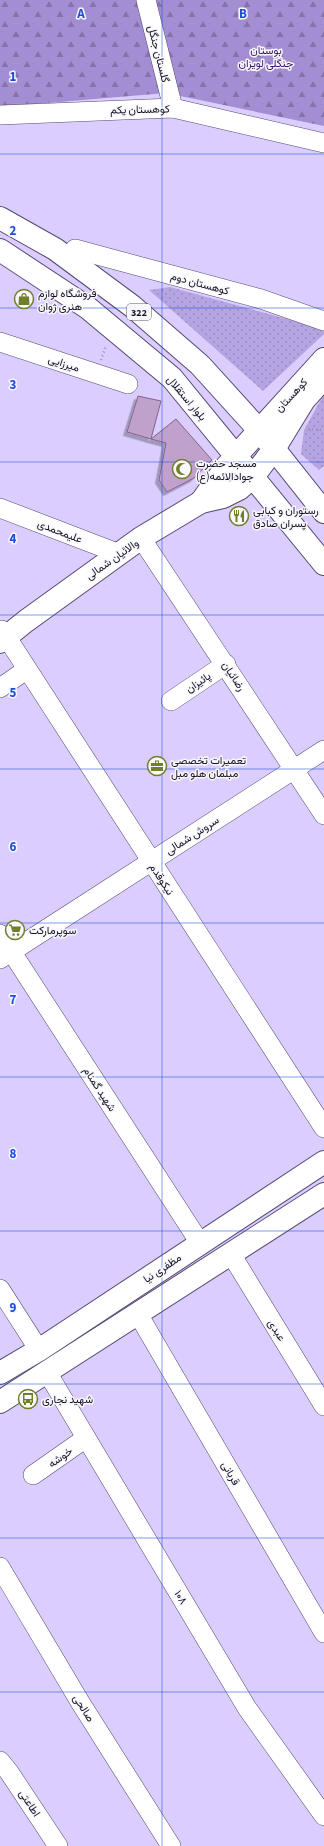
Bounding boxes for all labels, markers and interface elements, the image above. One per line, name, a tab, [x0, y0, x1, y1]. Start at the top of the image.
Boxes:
text: A	[76, 5, 85, 23]
text: B	[239, 5, 247, 23]
street label: گلستان جنگل	[144, 24, 173, 84]
park label: بوستان جنگلی لویزان	[239, 43, 293, 71]
text: 1	[10, 68, 17, 86]
street label: کوهستان یکم	[110, 101, 170, 118]
text: 2	[10, 222, 17, 240]
street label: کوهستان دوم	[169, 268, 231, 299]
place label: فروشگاه لوازم هنری ژوان	[38, 286, 97, 314]
shop icon: فروشگاه لوازم هنری ژوان	[13, 288, 35, 310]
road number: 322	[127, 304, 151, 320]
street label: میرزایی	[46, 351, 81, 376]
street label: بلوار استقلال	[163, 373, 210, 424]
street label: کوهستان	[272, 375, 311, 416]
text: 3	[10, 376, 17, 394]
place label: مسجد حضرت جوادالائمه(ع)	[196, 456, 257, 484]
mosque icon: مسجد حضرت جوادالائمه(ع)	[171, 458, 193, 480]
place label: رستوران و کبابی پسران صادق	[253, 503, 319, 531]
restaurant icon: رستوران و کبابی پسران صادق	[228, 505, 250, 527]
street label: علیمحمدی	[35, 516, 85, 547]
text: 4	[10, 530, 17, 548]
street label: والائیان شمالی	[83, 535, 142, 583]
street label: رضائیان	[218, 658, 249, 694]
street label: پائیزان	[183, 668, 214, 696]
text: 5	[10, 684, 17, 702]
place label: تعمیرات تخصصی مبلمان هلو مبل	[171, 753, 247, 781]
office icon: تعمیرات تخصصی مبلمان هلو مبل	[146, 755, 168, 777]
street label: سروش شمالی	[163, 812, 222, 858]
text: 6	[10, 838, 17, 856]
street label: نیکوقدم	[146, 860, 177, 898]
supermarket icon: سوپرمارکت	[4, 919, 26, 941]
place label: سوپرمارکت	[29, 923, 77, 938]
text: 7	[10, 991, 17, 1009]
street label: شهید گمنام	[80, 1064, 120, 1115]
text: 8	[10, 1145, 17, 1163]
street label: مظفری نیا	[140, 1250, 184, 1287]
text: 9	[10, 1299, 17, 1317]
street label: عبدی	[264, 1316, 289, 1344]
bus stop icon: شهید نجاری	[17, 1388, 39, 1410]
place label: شهید نجاری	[42, 1392, 94, 1407]
street label: خوشه	[45, 1444, 75, 1471]
street label: قربانی	[218, 1458, 243, 1488]
street label: ۱۰۸	[170, 1587, 191, 1608]
street label: صالحی	[69, 1692, 98, 1725]
street label: اطاعتی	[15, 1787, 44, 1820]

